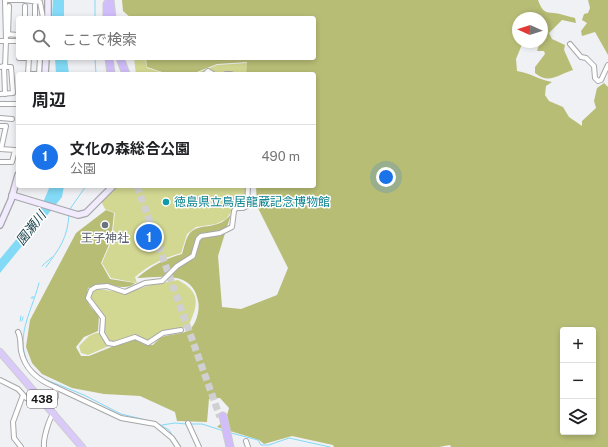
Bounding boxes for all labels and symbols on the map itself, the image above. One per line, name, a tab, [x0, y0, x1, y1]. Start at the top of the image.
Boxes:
north arrow	[512, 12, 548, 48]
your location	[376, 167, 396, 187]
place label: 徳島県立鳥居龍蔵記念博物館	[174, 195, 330, 209]
marker: 徳島県立鳥居龍蔵記念博物館	[161, 197, 171, 207]
water label: 園瀬川	[13, 206, 50, 248]
marker: 王子神社	[100, 220, 110, 230]
pin: 1	[136, 222, 162, 252]
place label: 王子神社	[81, 231, 129, 245]
road number: 438	[27, 390, 57, 408]

